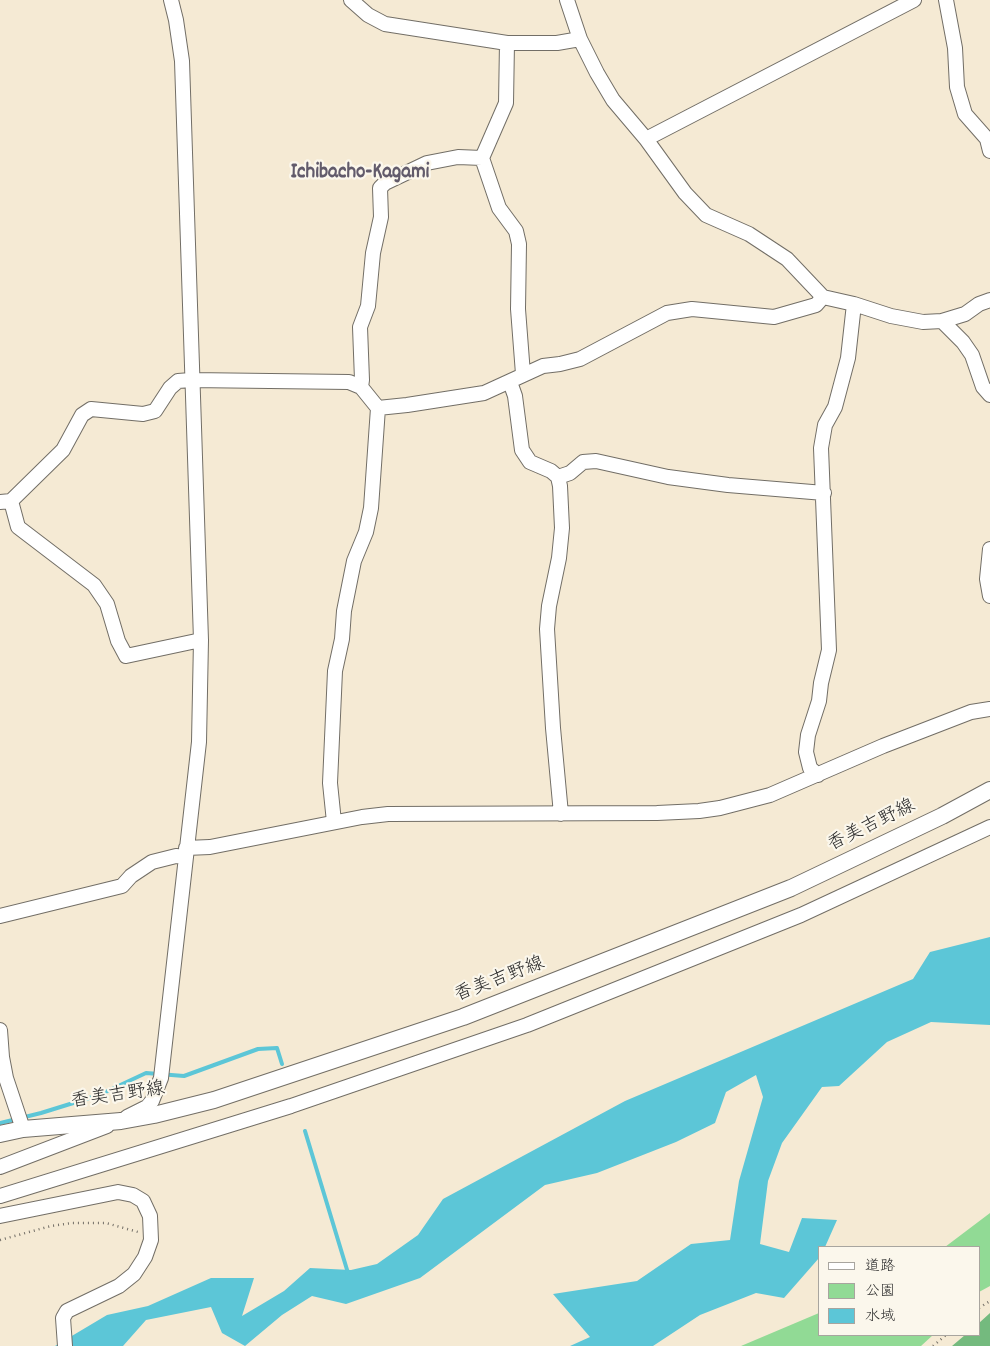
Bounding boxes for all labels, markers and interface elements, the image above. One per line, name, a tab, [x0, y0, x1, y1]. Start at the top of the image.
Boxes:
district label: Ichibacho-Kagami	[291, 161, 429, 187]
street label: 香美吉野線	[824, 796, 920, 858]
street label: 香美吉野線	[452, 953, 548, 1009]
street label: 香美吉野線	[69, 1079, 167, 1115]
legend	[818, 1246, 980, 1336]
text: 道路	[865, 1256, 895, 1278]
text: 公園	[865, 1281, 895, 1303]
text: 水域	[865, 1306, 895, 1328]

